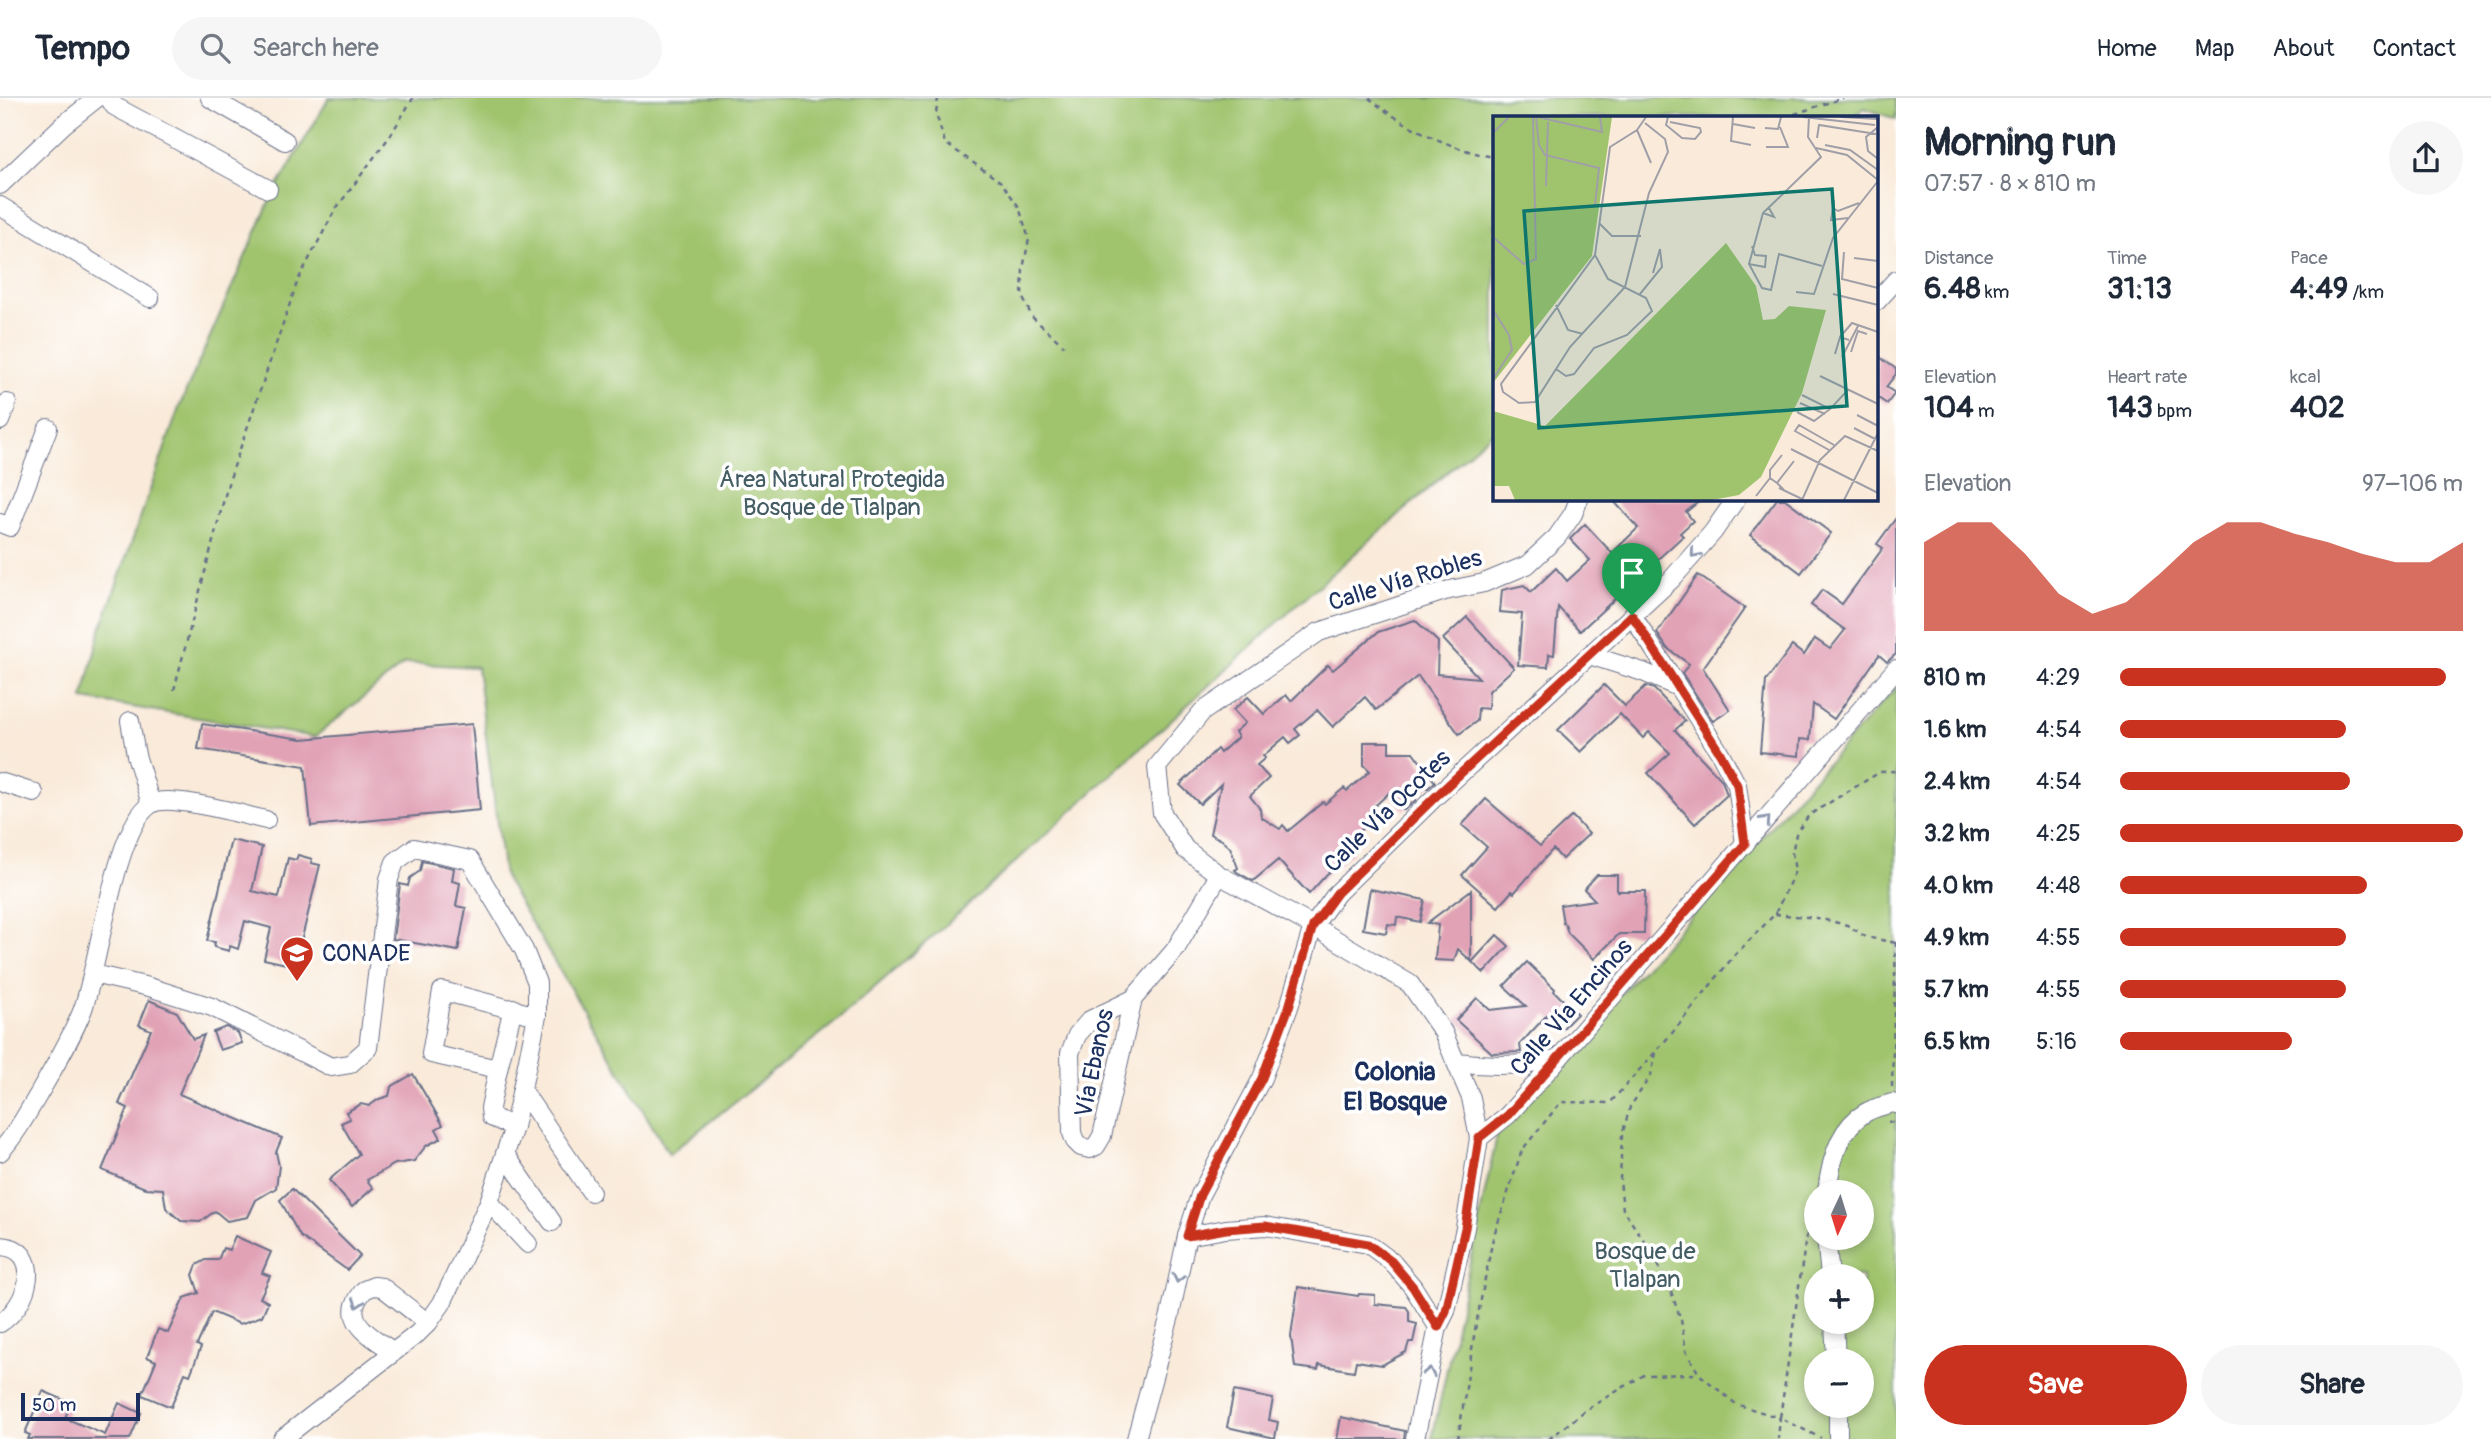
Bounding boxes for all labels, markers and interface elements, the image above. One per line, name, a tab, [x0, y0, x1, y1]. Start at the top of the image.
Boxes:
search box	[172, 17, 662, 80]
text: Tempo	[35, 28, 130, 69]
icon: search	[196, 29, 234, 67]
text: Search here	[252, 32, 379, 64]
text: Home	[2096, 34, 2157, 63]
text: Map	[2195, 34, 2235, 63]
text: About	[2273, 34, 2335, 63]
text: Contact	[2373, 34, 2456, 63]
inset map	[1493, 116, 1878, 500]
text: Morning run	[1924, 119, 2116, 167]
button: share	[2389, 121, 2463, 195]
text: 07:57 · 8 × 810 m	[1924, 169, 2096, 198]
text: Distance	[1924, 246, 1993, 270]
text: Time	[2107, 246, 2147, 270]
text: Pace	[2290, 246, 2328, 270]
text: 6.48	[1924, 270, 1981, 307]
text: 31:13	[2107, 270, 2172, 307]
text: 4:49	[2290, 270, 2348, 307]
text: km	[1981, 280, 2009, 304]
text: /km	[2348, 280, 2384, 304]
text: Elevation	[1924, 365, 1996, 389]
text: Heart rate	[2107, 365, 2187, 389]
text: kcal	[2290, 365, 2321, 389]
text: 104	[1924, 389, 1974, 426]
text: 143	[2107, 389, 2153, 426]
text: 402	[2290, 389, 2345, 426]
text: m	[1974, 399, 1995, 423]
text: bpm	[2153, 399, 2192, 423]
park label: Área Natural Protegida Bosque de Tlalpan	[719, 465, 945, 522]
text: Elevation	[1924, 469, 2012, 498]
text: 97–106 m	[2362, 469, 2463, 498]
street label: Calle Vía Robles	[1325, 543, 1486, 618]
pin	[1602, 543, 1662, 615]
one-way arrow	[1691, 545, 1703, 558]
icon: arrive	[1613, 554, 1651, 592]
text: 810 m	[1924, 663, 1986, 692]
text: 4:29	[2036, 663, 2080, 692]
text: 1.6 km	[1924, 715, 1986, 744]
text: 4:54	[2036, 715, 2081, 744]
street label: Calle Vía Ocotes	[1318, 744, 1457, 879]
text: 2.4 km	[1924, 767, 1990, 796]
text: 4:54	[2036, 767, 2081, 796]
one-way arrow	[1758, 816, 1770, 829]
text: 3.2 km	[1924, 819, 1990, 848]
text: 4:25	[2036, 819, 2081, 848]
text: 4.0 km	[1924, 871, 1993, 900]
text: 4:48	[2036, 871, 2080, 900]
text: 4.9 km	[1924, 923, 1989, 952]
text: 4:55	[2036, 923, 2080, 952]
street label: Calle Vía Encinos	[1504, 933, 1639, 1082]
school or university icon: CONADE	[278, 934, 316, 983]
place label: CONADE	[322, 939, 410, 968]
text: 5.7 km	[1924, 975, 1989, 1004]
text: 4:55	[2036, 975, 2080, 1004]
street label: Vía Ebanos	[1069, 1006, 1120, 1120]
text: 6.5 km	[1924, 1027, 1990, 1056]
text: 5:16	[2036, 1027, 2077, 1056]
district label: Colonia El Bosque	[1343, 1056, 1448, 1118]
north arrow	[1804, 1180, 1874, 1250]
map controls	[1804, 1180, 1874, 1418]
park label: Bosque de Tlalpan	[1594, 1237, 1696, 1294]
button: +	[1804, 1264, 1874, 1334]
one-way arrow	[1171, 1272, 1186, 1284]
one-way arrow	[352, 1297, 367, 1309]
button: Save	[1924, 1345, 2187, 1425]
button: Share	[2201, 1345, 2463, 1425]
button: −	[1804, 1348, 1874, 1418]
one-way arrow	[1420, 1366, 1435, 1378]
scale bar	[21, 1390, 140, 1422]
text: 50 m	[32, 1393, 76, 1417]

